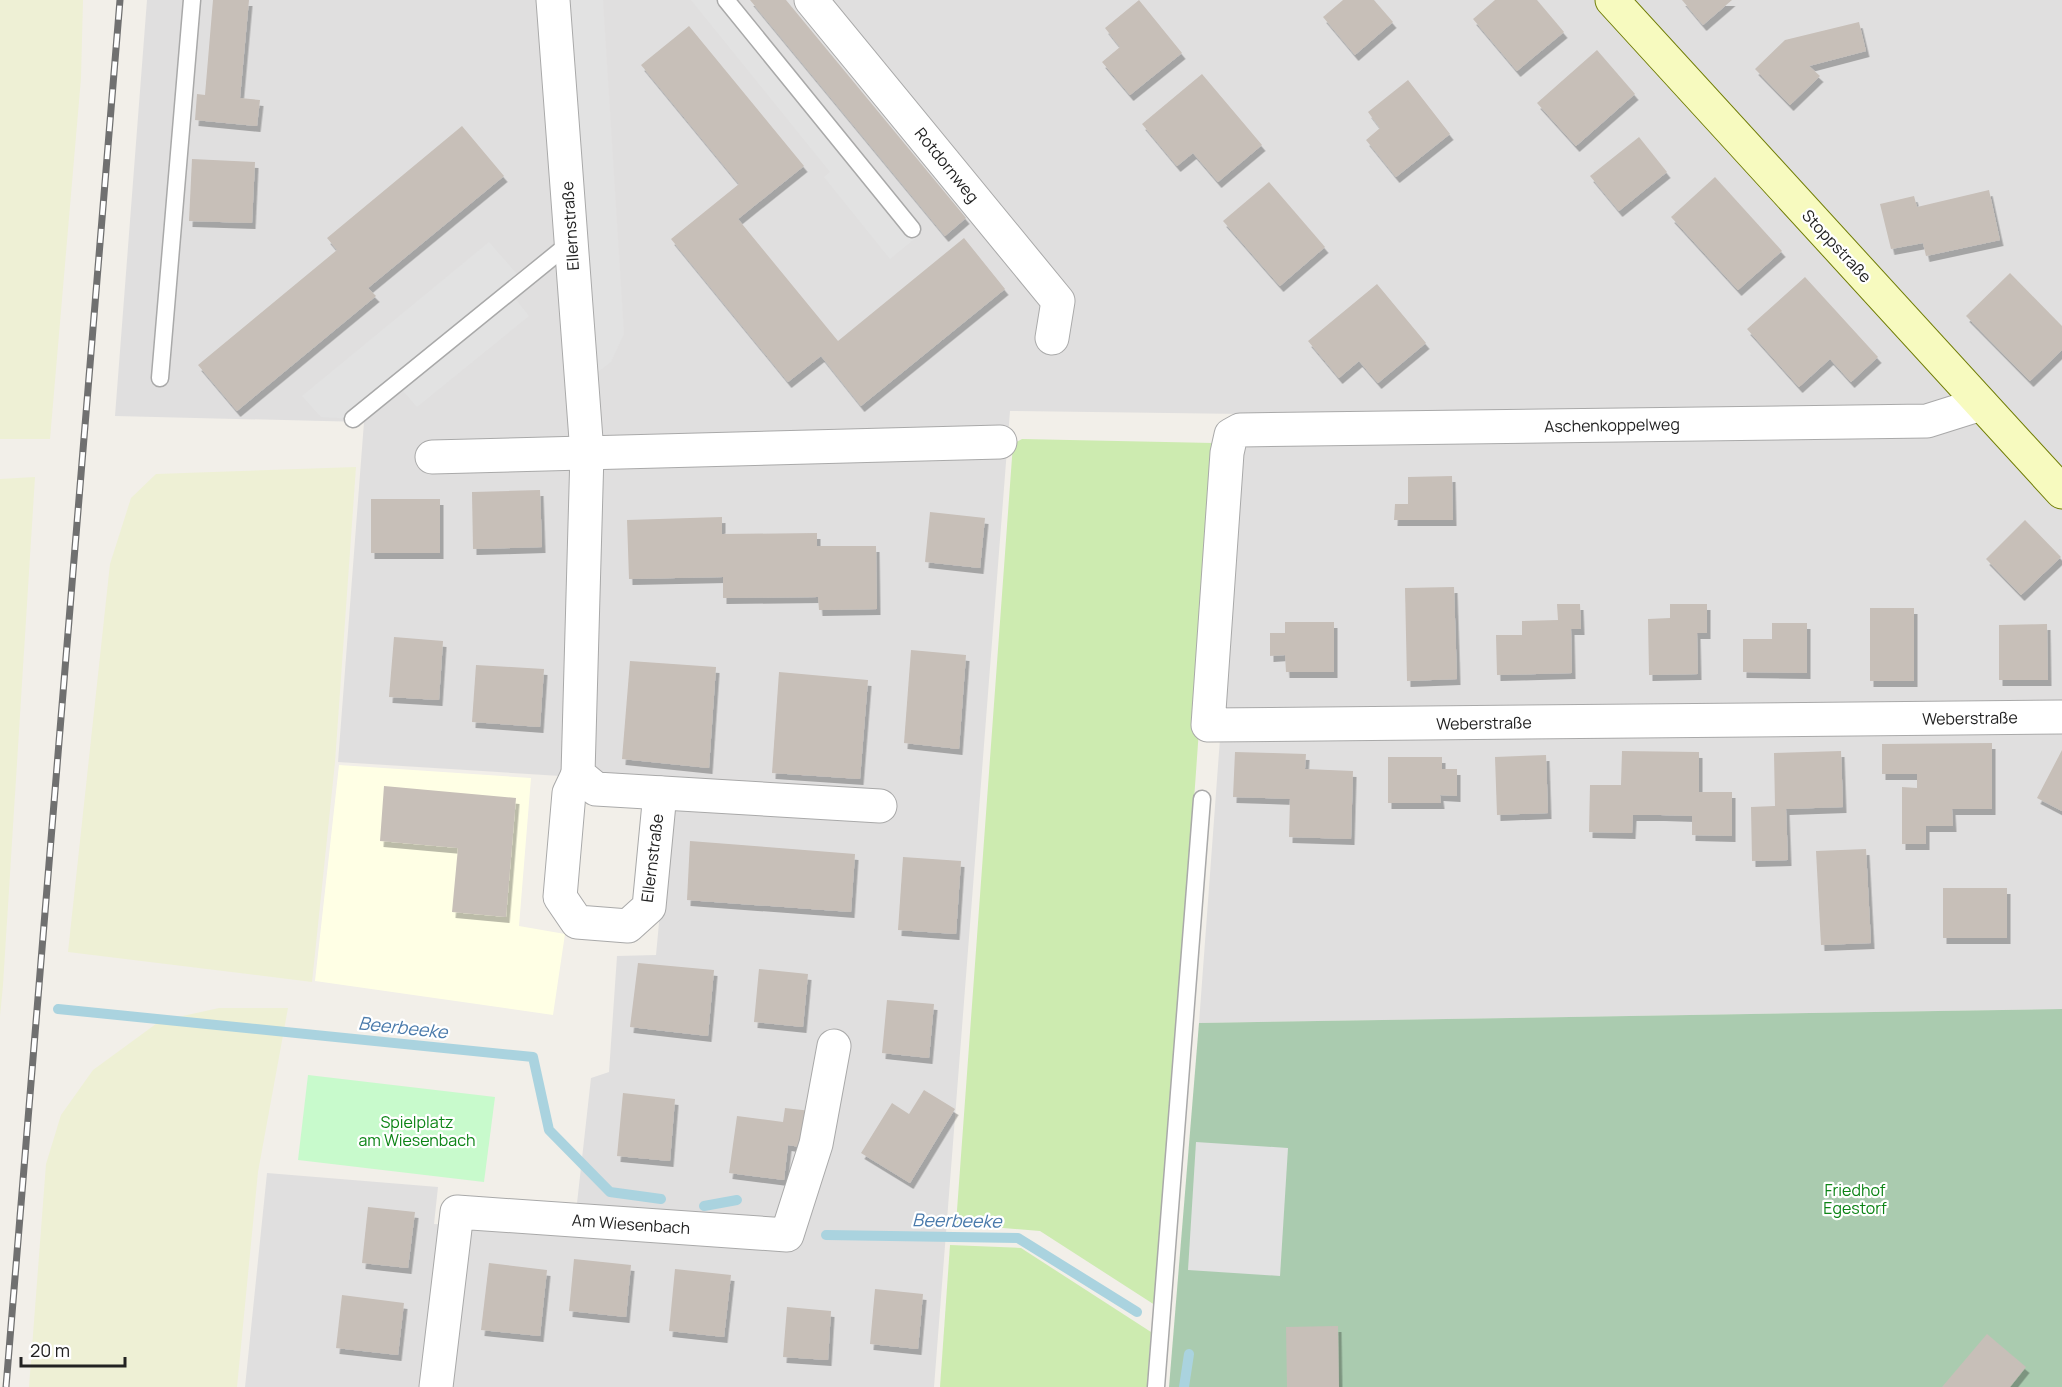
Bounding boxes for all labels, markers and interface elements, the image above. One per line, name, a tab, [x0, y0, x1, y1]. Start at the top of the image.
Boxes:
street label: Rotdornweg	[910, 123, 984, 207]
street label: Ellernstraße	[556, 181, 584, 271]
street label: Stoppstraße	[1797, 205, 1877, 287]
street label: Aschenkoppelweg	[1544, 413, 1680, 437]
street label: Weberstraße	[1922, 706, 2018, 730]
street label: Weberstraße	[1436, 711, 1532, 735]
street label: Ellernstraße	[636, 812, 668, 904]
water label: Beerbeeke	[357, 1010, 450, 1044]
park label: Spielplatz am Wiesenbach	[358, 1111, 476, 1151]
park label: Friedhof Egestorf	[1823, 1179, 1887, 1219]
water label: Beerbeeke	[912, 1207, 1003, 1233]
street label: Am Wiesenbach	[571, 1209, 691, 1239]
scale bar	[21, 1330, 124, 1368]
text: 20 m	[30, 1338, 70, 1362]

